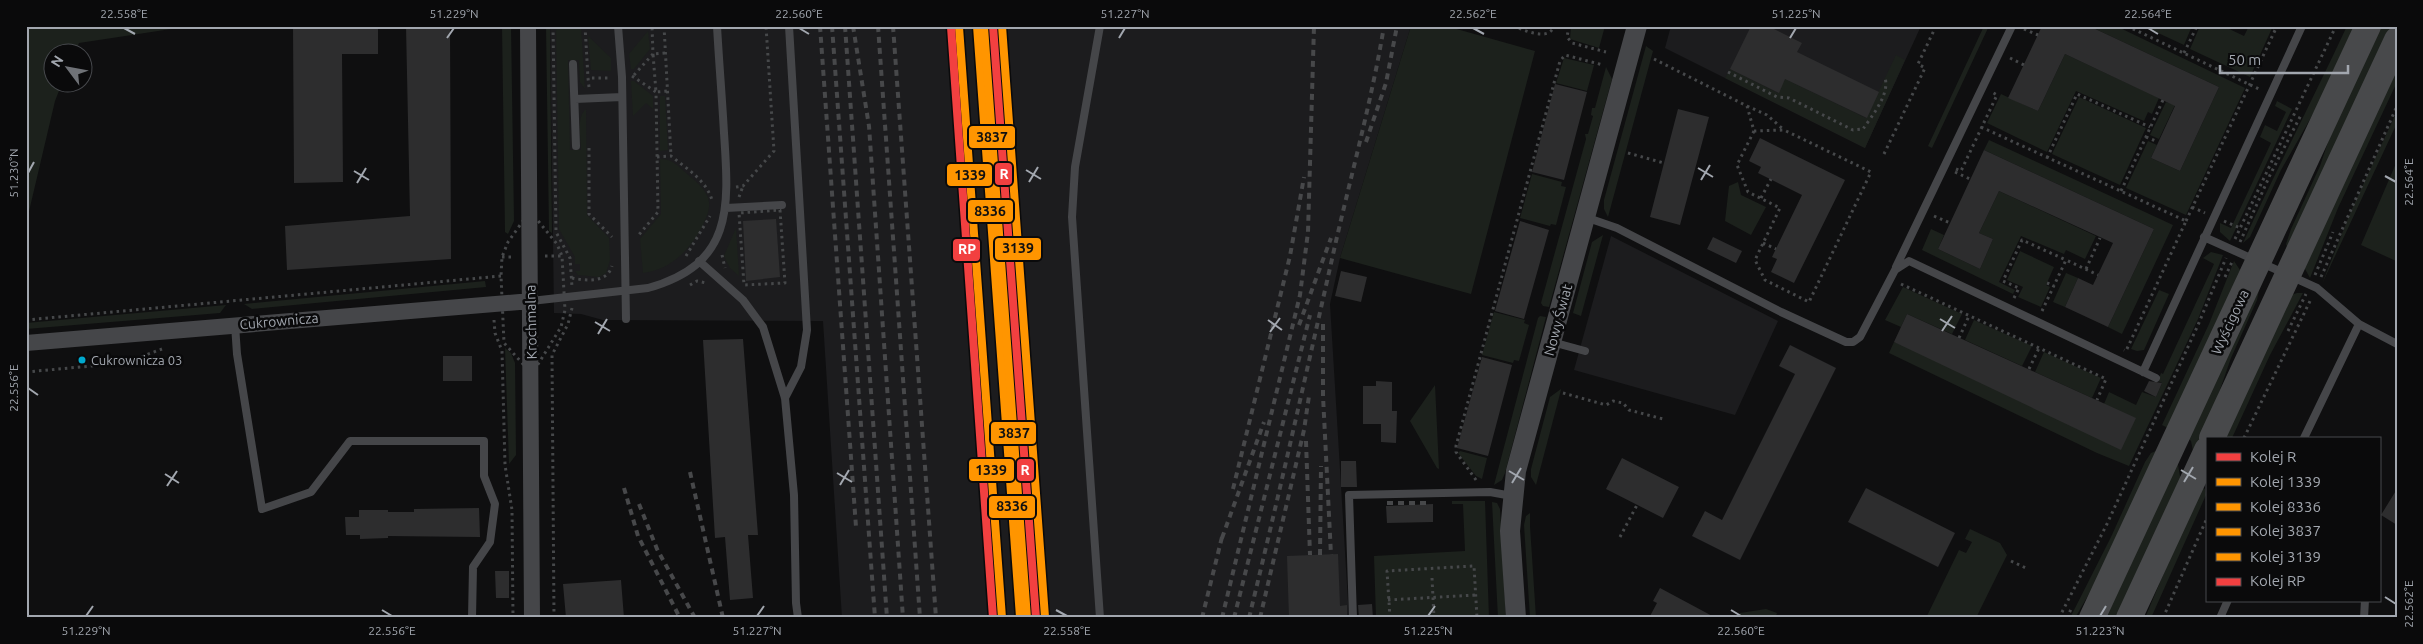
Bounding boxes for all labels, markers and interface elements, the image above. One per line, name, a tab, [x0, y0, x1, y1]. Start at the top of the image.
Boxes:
text: 22.558°E	[100, 7, 148, 20]
text: 51.229°N	[429, 7, 479, 20]
text: 22.560°E	[775, 7, 823, 20]
text: 51.227°N	[1100, 7, 1150, 20]
text: 22.562°E	[1449, 7, 1497, 20]
text: 51.225°N	[1771, 7, 1821, 20]
text: 22.564°E	[2124, 7, 2172, 20]
north arrow	[42, 42, 92, 92]
scale bar	[2220, 42, 2348, 74]
text: 50 m	[2228, 51, 2261, 68]
text: N	[47, 52, 67, 70]
line badge: 3837	[968, 125, 1016, 149]
text: 3837	[976, 129, 1008, 145]
text: 51.230°N	[7, 148, 20, 198]
text: 22.564°E	[2402, 158, 2415, 206]
line badge: R	[994, 162, 1013, 186]
line badge: 1339	[946, 163, 993, 187]
text: R	[999, 166, 1009, 182]
text: 1339	[954, 167, 986, 183]
line badge: 8336	[967, 199, 1014, 223]
text: 8336	[974, 203, 1006, 219]
line badge: 3139	[994, 237, 1042, 261]
line badge: RP	[952, 238, 981, 262]
text: 3139	[1002, 240, 1034, 256]
text: RP	[958, 241, 976, 257]
street label: Nowy Świat	[1540, 282, 1575, 358]
street label: Krochmalna	[522, 285, 540, 359]
street label: Wyścigowa	[2208, 287, 2252, 357]
street label: Cukrownicza	[239, 310, 319, 332]
place label: Cukrownicza 03	[91, 353, 182, 367]
marker: Cukrownicza 03	[77, 355, 87, 365]
text: 22.556°E	[7, 364, 20, 412]
line badge: 3837	[990, 421, 1037, 445]
text: 3837	[998, 425, 1030, 441]
legend	[2206, 437, 2380, 602]
text: Kolej R	[2250, 448, 2296, 465]
line badge: 1339	[968, 458, 1015, 482]
line badge: R	[1016, 458, 1035, 482]
text: 1339	[975, 462, 1007, 478]
text: R	[1020, 462, 1030, 478]
text: Kolej 1339	[2250, 473, 2321, 490]
line badge: 8336	[988, 495, 1036, 519]
text: 8336	[996, 498, 1028, 514]
text: Kolej 8336	[2250, 498, 2321, 515]
text: Kolej 3837	[2250, 522, 2321, 539]
text: Kolej 3139	[2250, 548, 2321, 565]
text: Kolej RP	[2250, 572, 2305, 589]
text: 22.562°E	[2402, 580, 2415, 628]
text: 51.229°N	[61, 624, 111, 637]
text: 22.556°E	[368, 624, 416, 637]
text: 51.227°N	[732, 624, 782, 637]
text: 22.558°E	[1043, 624, 1091, 637]
text: 51.225°N	[1403, 624, 1453, 637]
text: 22.560°E	[1717, 624, 1765, 637]
text: 51.223°N	[2075, 624, 2125, 637]

